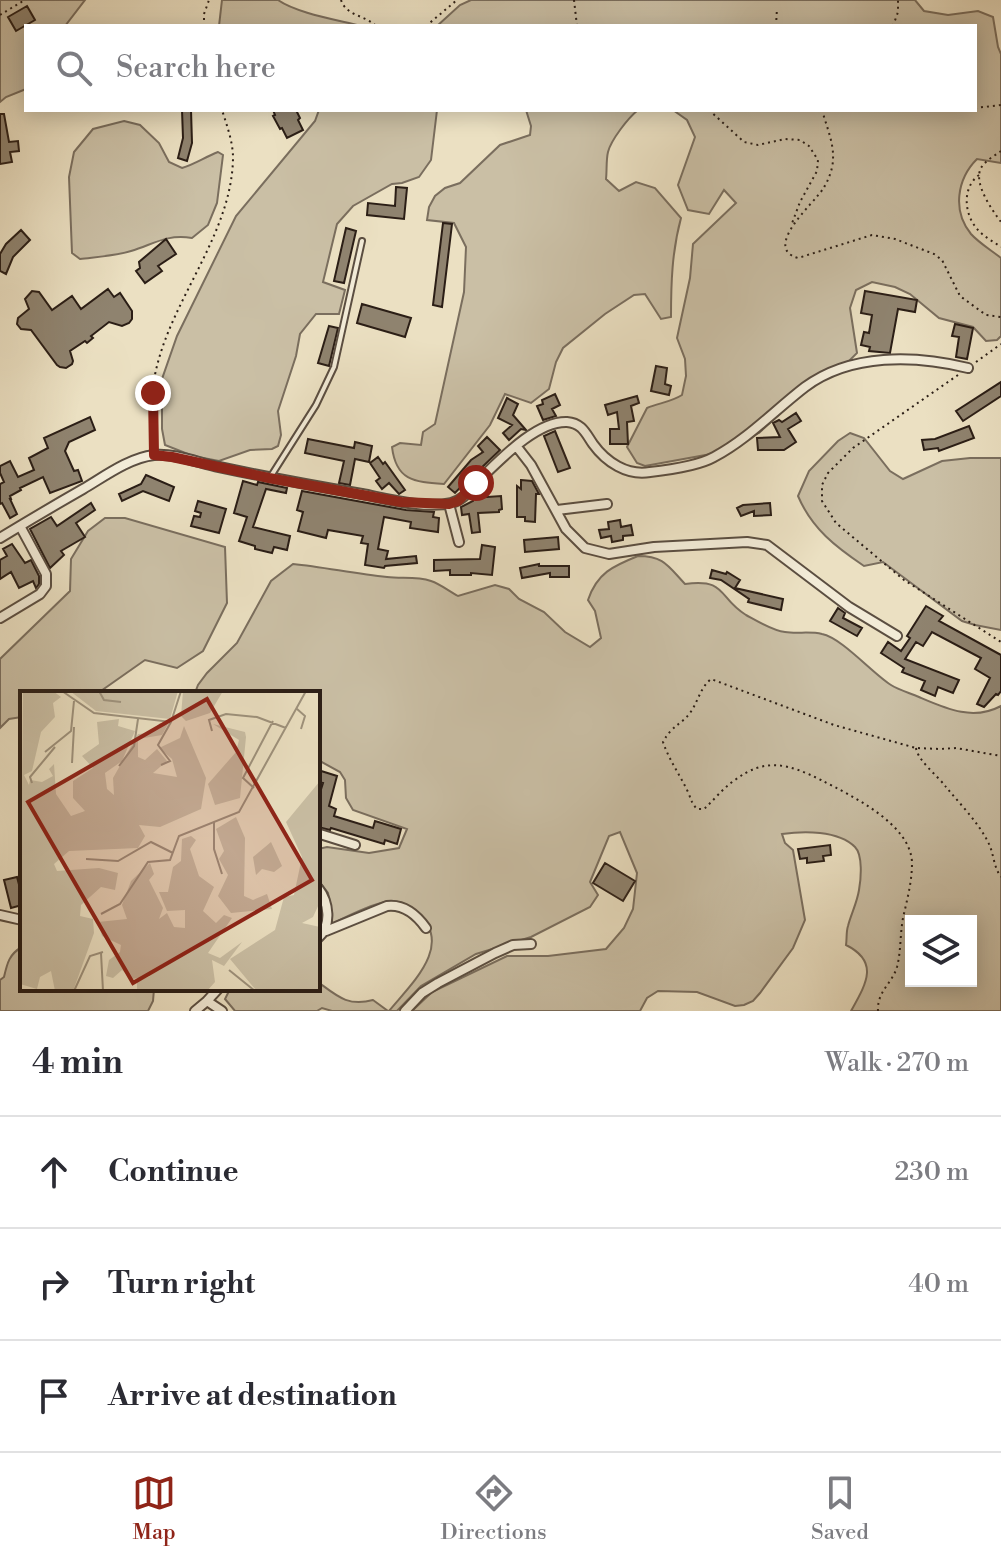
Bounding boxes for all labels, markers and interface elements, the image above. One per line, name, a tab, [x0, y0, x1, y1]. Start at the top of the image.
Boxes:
search box	[24, 24, 977, 112]
icon: search	[52, 46, 96, 90]
text: Search here	[116, 49, 276, 87]
route end	[135, 375, 171, 411]
route start	[458, 465, 494, 501]
inset map	[20, 691, 320, 991]
map controls	[905, 915, 977, 987]
button: layers	[905, 915, 977, 987]
text: 4 min	[32, 1042, 123, 1084]
text: Walk · 270 m	[825, 1047, 969, 1079]
icon: ahead	[32, 1150, 76, 1194]
text: Continue	[108, 1153, 239, 1191]
text: 230 m	[894, 1156, 969, 1188]
icon: right	[32, 1262, 76, 1306]
text: Turn right	[108, 1265, 255, 1303]
text: 40 m	[908, 1268, 969, 1300]
icon: arrive	[32, 1374, 76, 1418]
text: Arrive at destination	[108, 1377, 397, 1415]
tab: Map	[132, 1471, 176, 1546]
tab: Directions	[441, 1471, 547, 1546]
tab: Saved	[811, 1471, 869, 1546]

